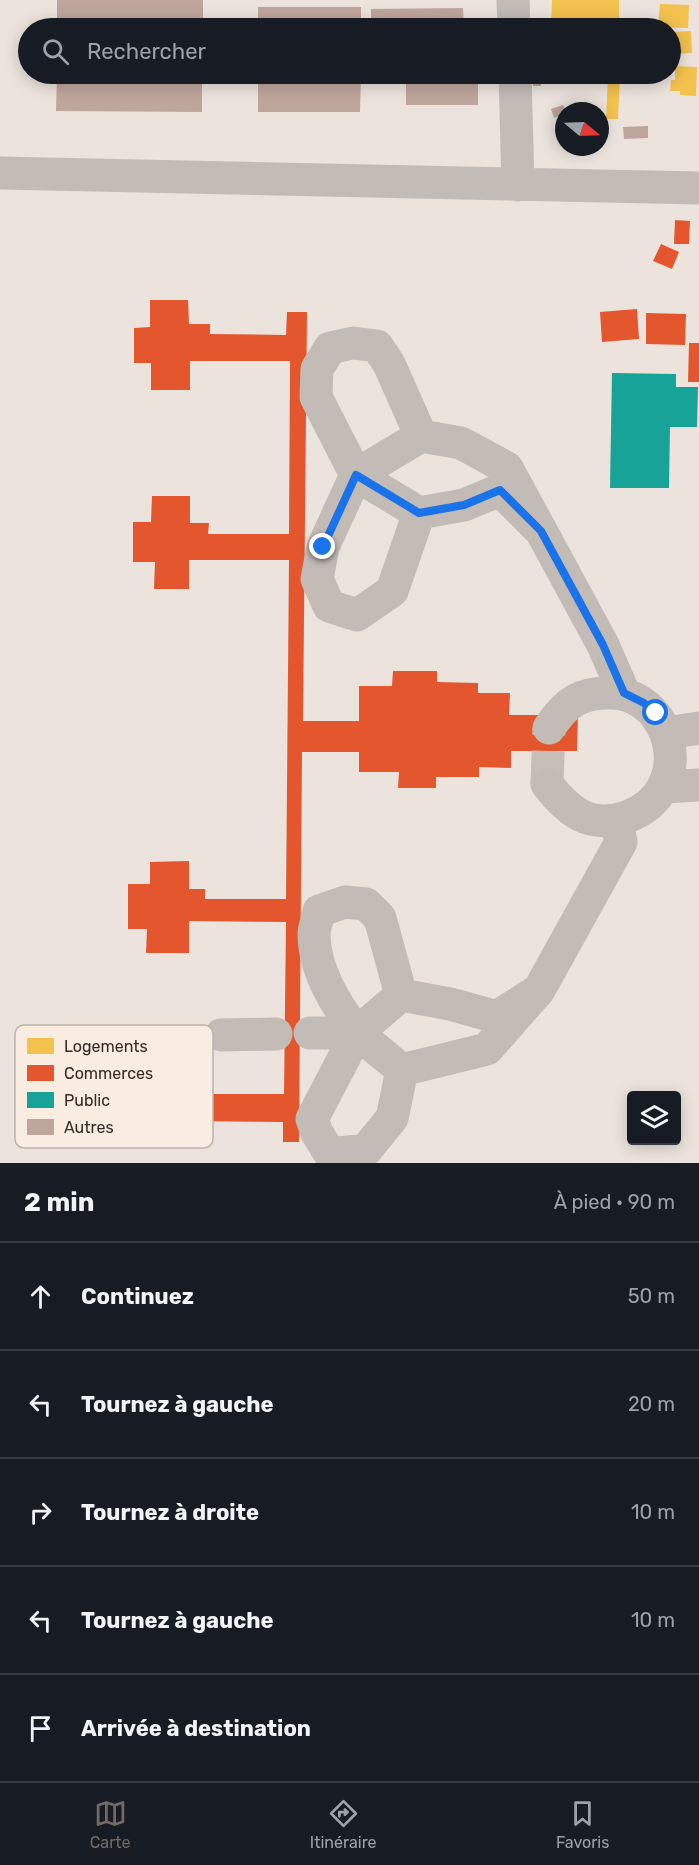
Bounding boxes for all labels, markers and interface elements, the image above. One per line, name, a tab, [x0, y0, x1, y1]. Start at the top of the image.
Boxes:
search box	[18, 18, 681, 84]
icon: search	[39, 35, 72, 68]
text: Rechercher	[87, 38, 206, 65]
north arrow	[555, 102, 609, 156]
route end	[309, 533, 335, 559]
route start	[642, 699, 668, 725]
legend	[15, 1025, 213, 1148]
text: Logements	[64, 1037, 148, 1056]
text: Commerces	[64, 1064, 153, 1083]
text: Public	[64, 1091, 110, 1110]
map controls	[627, 1091, 681, 1145]
button: layers	[627, 1091, 681, 1145]
text: Autres	[64, 1118, 114, 1137]
text: 2 min	[24, 1187, 94, 1218]
text: À pied · 90 m	[554, 1190, 675, 1214]
icon: ahead	[24, 1280, 57, 1313]
text: Continuez	[81, 1283, 194, 1310]
text: 50 m	[628, 1284, 675, 1308]
icon: left	[24, 1388, 57, 1421]
text: Tournez à gauche	[81, 1391, 274, 1418]
text: 20 m	[628, 1392, 675, 1416]
icon: right	[24, 1496, 57, 1529]
text: Tournez à droite	[81, 1499, 259, 1526]
text: 10 m	[631, 1500, 675, 1524]
icon: left	[24, 1604, 57, 1637]
text: Tournez à gauche	[81, 1607, 274, 1634]
text: 10 m	[631, 1608, 675, 1632]
icon: arrive	[24, 1712, 57, 1745]
text: Arrivée à destination	[81, 1715, 311, 1742]
tab: Carte	[90, 1797, 130, 1852]
tab: Itinéraire	[310, 1797, 377, 1852]
tab: Favoris	[556, 1797, 609, 1852]

